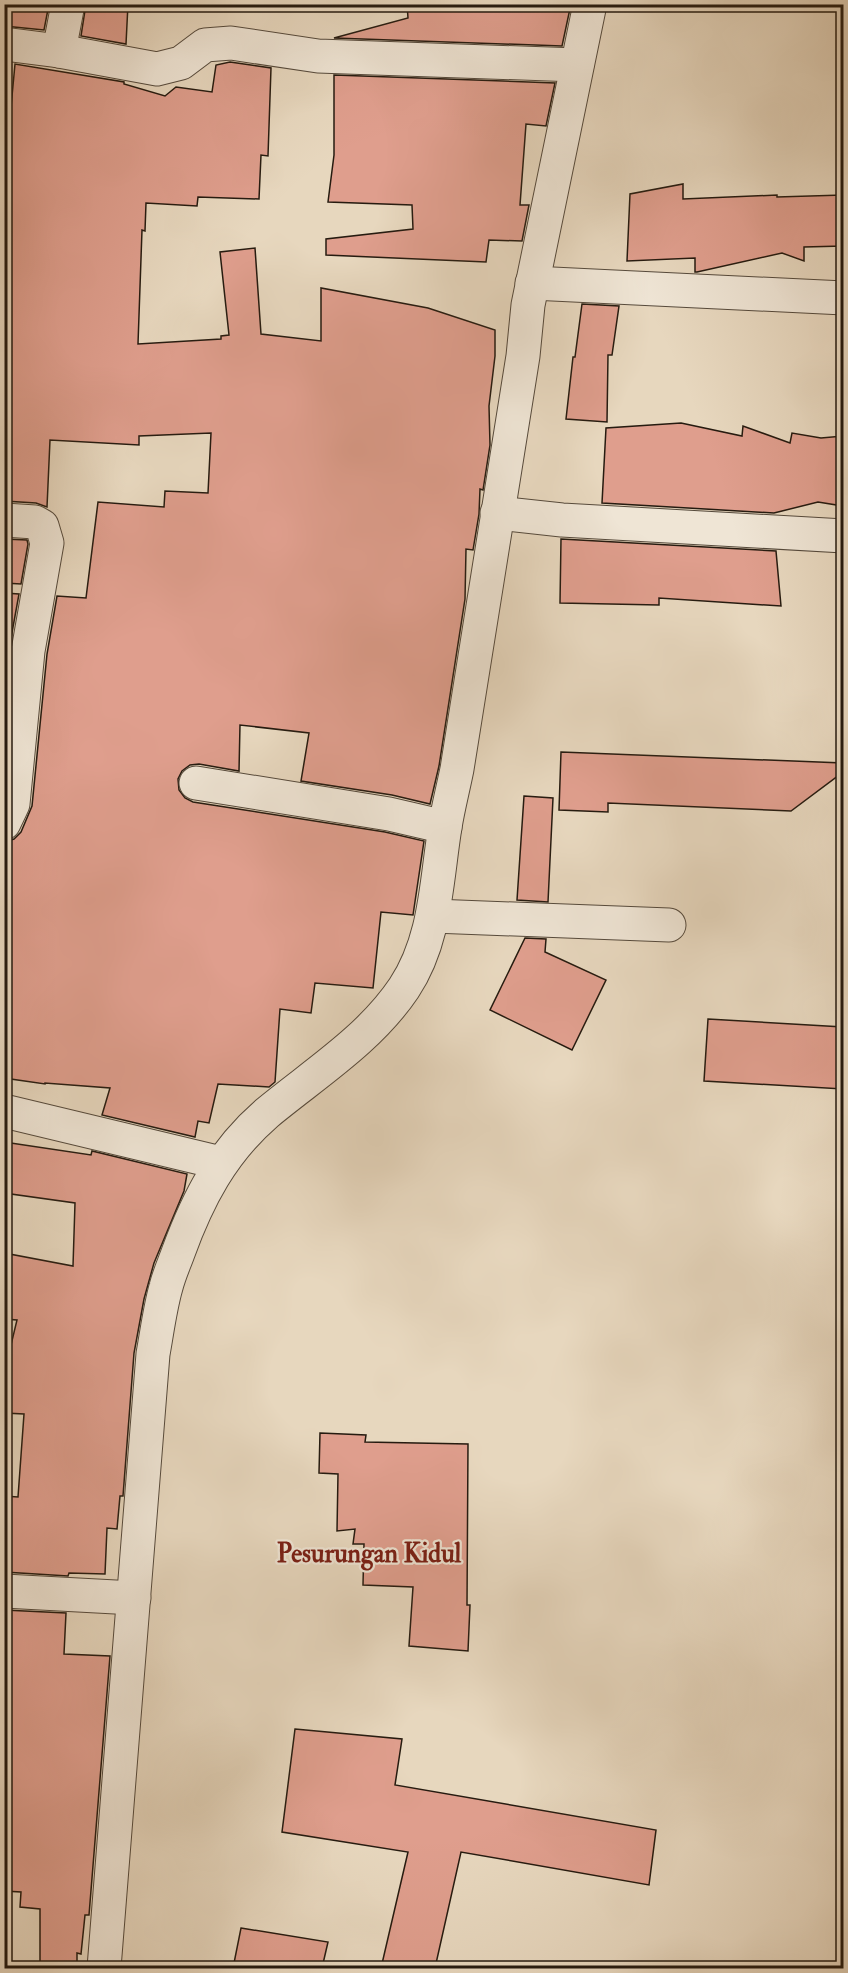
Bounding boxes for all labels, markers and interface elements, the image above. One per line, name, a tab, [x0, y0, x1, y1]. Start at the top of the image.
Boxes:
district label: Pesurungan Kidul	[277, 1538, 462, 1571]

